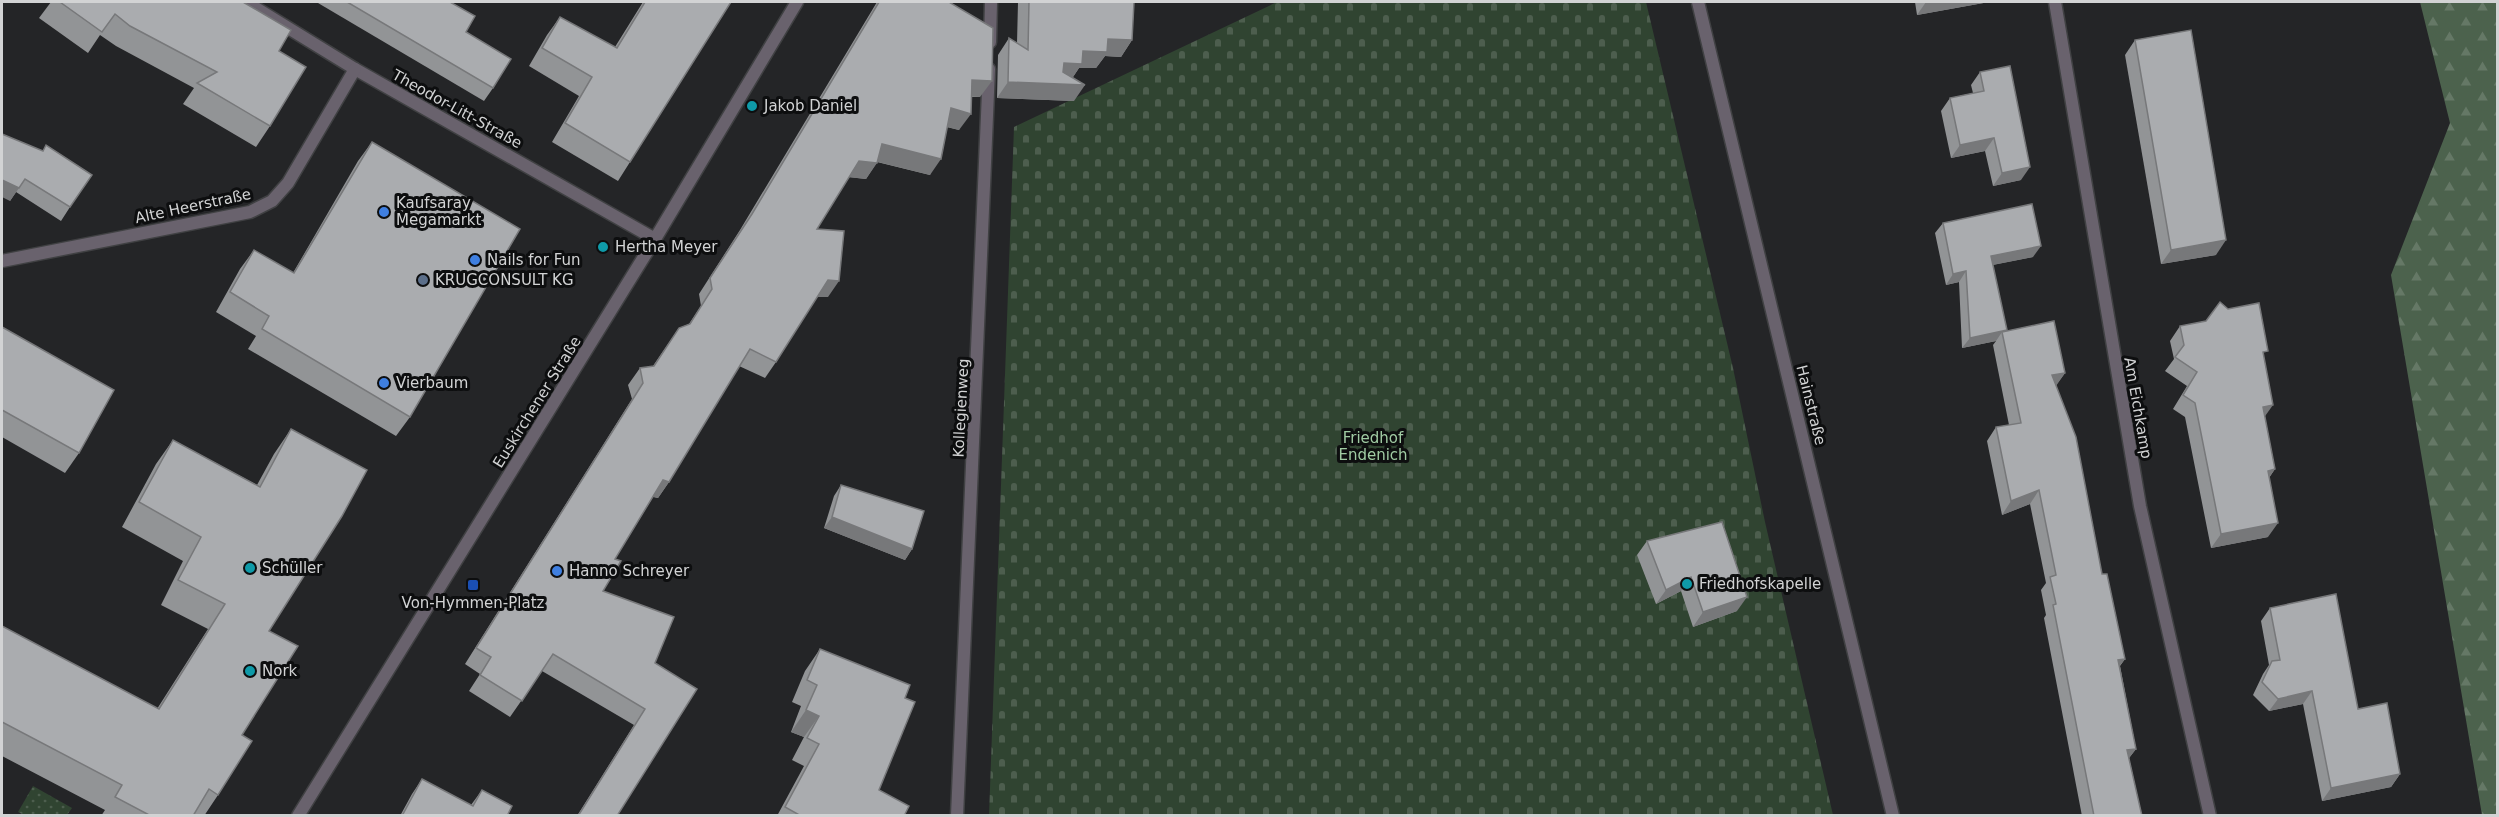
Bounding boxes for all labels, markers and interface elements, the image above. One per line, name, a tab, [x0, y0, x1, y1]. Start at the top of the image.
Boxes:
street label: Theodor-Litt-Straße	[388, 65, 525, 152]
place label: Jakob Daniel	[763, 97, 857, 115]
marker: Jakob Daniel	[745, 99, 759, 113]
street label: Alte Heerstraße	[133, 185, 253, 227]
place label: Kaufsaray Megamarkt	[396, 194, 482, 229]
marker: Kaufsaray Megamarkt	[377, 205, 391, 219]
place label: Hertha Meyer	[615, 238, 718, 256]
marker: Hertha Meyer	[596, 240, 610, 254]
place label: Nails for Fun	[487, 251, 581, 269]
marker: Nails for Fun	[468, 253, 482, 267]
place label: KRUGCONSULT KG	[435, 271, 574, 289]
marker: KRUGCONSULT KG	[416, 273, 430, 287]
street label: Euskirchener Straße	[489, 333, 585, 471]
street label: Am Eichkamp	[2120, 356, 2156, 460]
street label: Kollegienweg	[949, 358, 973, 458]
street label: Hainstraße	[1792, 363, 1830, 447]
place label: Vierbaum	[396, 374, 468, 392]
marker: Vierbaum	[377, 376, 391, 390]
park label: Friedhof Endenich	[1338, 429, 1408, 464]
place label: Schüller	[262, 559, 323, 577]
marker: Schüller	[243, 561, 257, 575]
place label: Hanno Schreyer	[569, 562, 690, 580]
marker: Hanno Schreyer	[550, 564, 564, 578]
place label: Friedhofskapelle	[1699, 575, 1821, 593]
marker: Friedhofskapelle	[1680, 577, 1694, 591]
marker: Von-Hymmen-Platz	[466, 578, 480, 592]
place label: Von-Hymmen-Platz	[402, 594, 545, 612]
place label: Nork	[262, 662, 298, 680]
marker: Nork	[243, 664, 257, 678]

